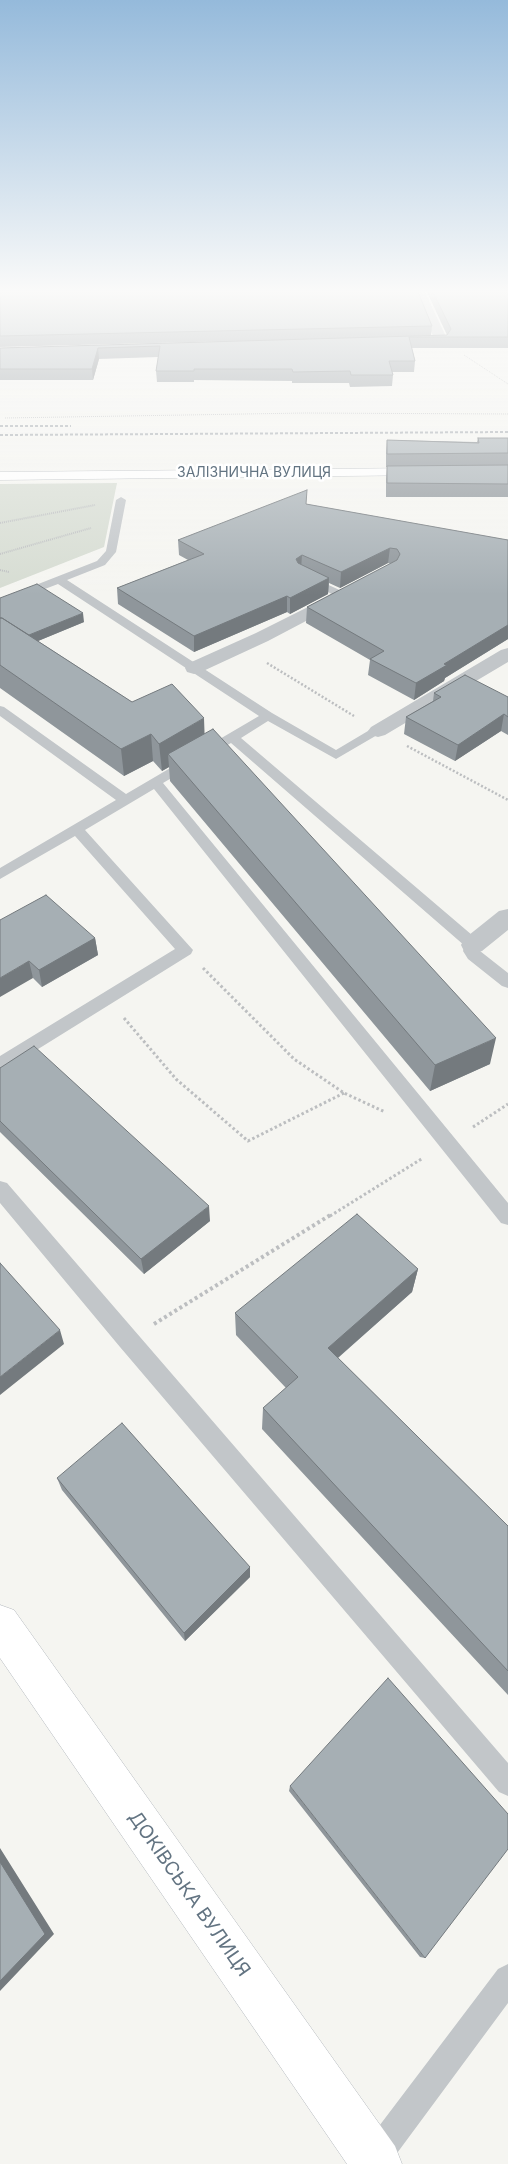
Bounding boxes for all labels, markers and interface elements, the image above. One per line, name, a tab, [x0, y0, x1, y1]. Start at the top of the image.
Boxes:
street label: ЗАЛІЗНИЧНА ВУЛИЦЯ	[177, 465, 331, 481]
street label: ДОКІВСЬКА ВУЛИЦЯ	[123, 1807, 255, 1981]

